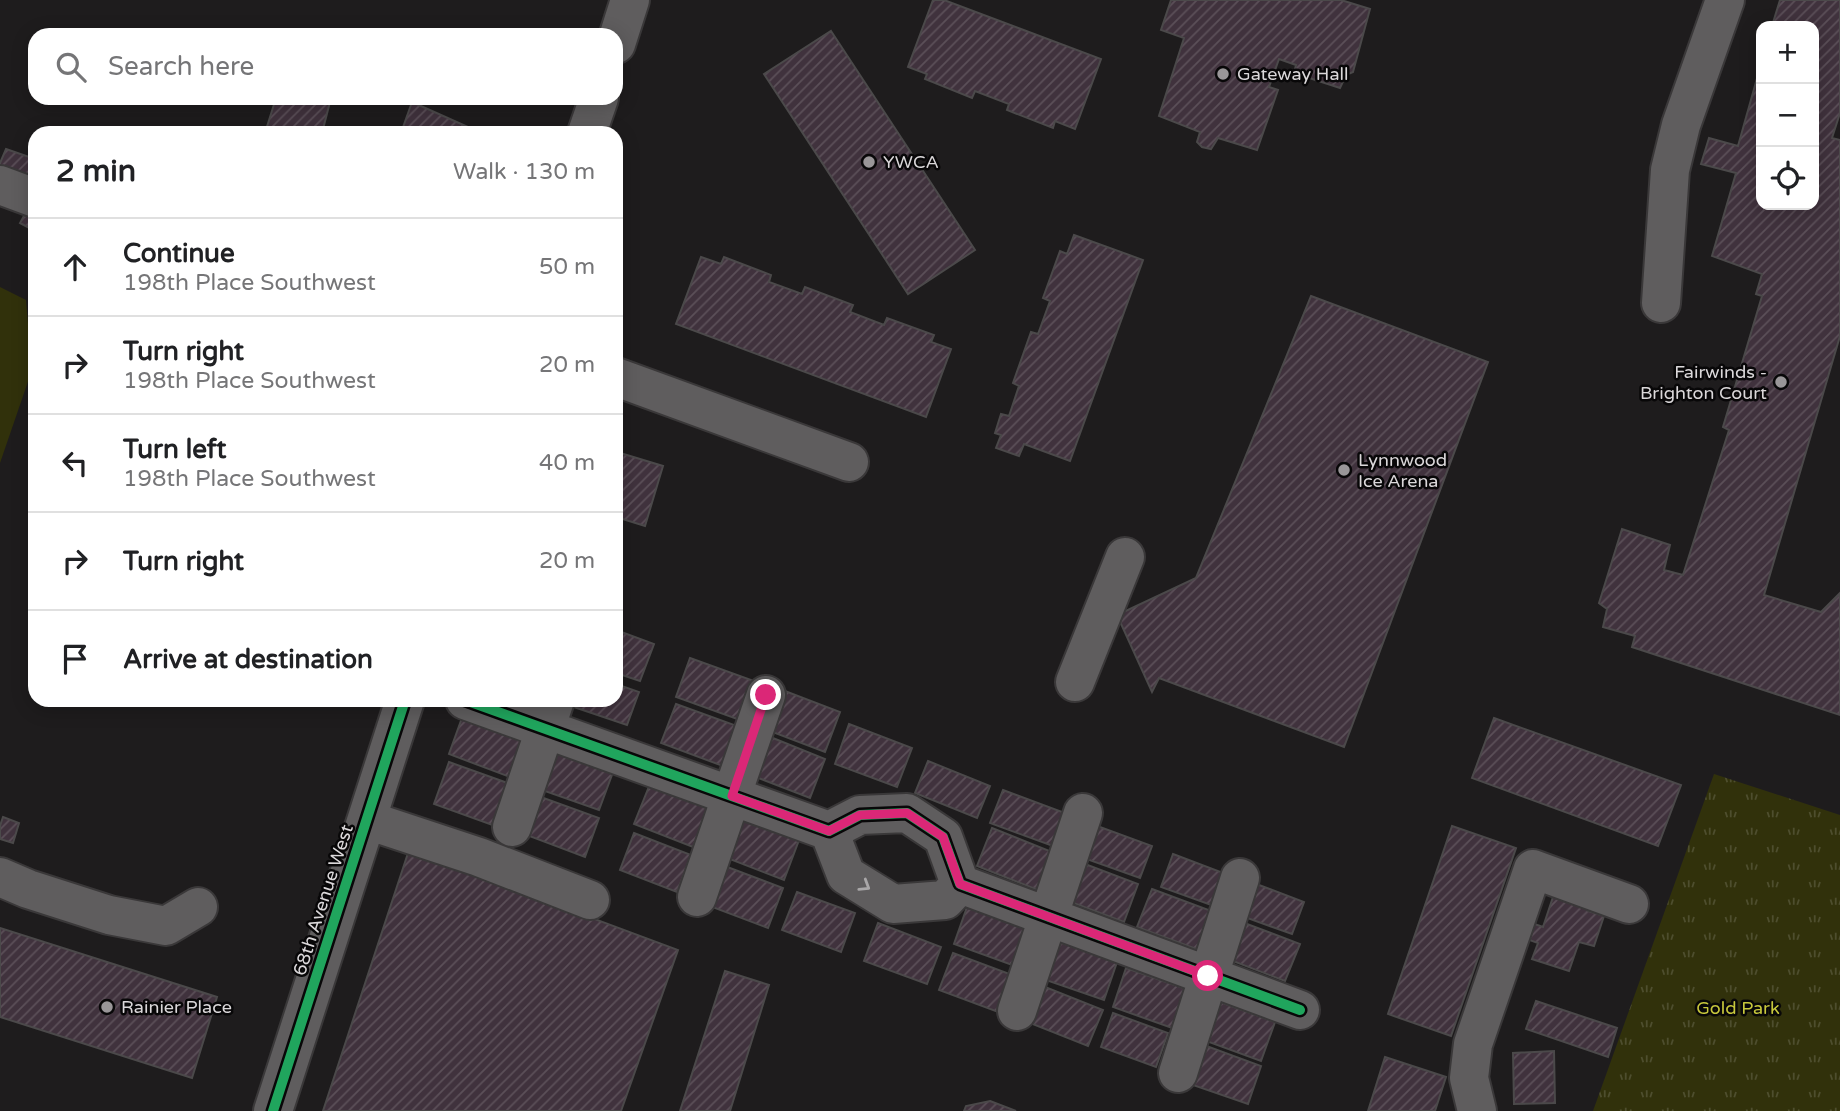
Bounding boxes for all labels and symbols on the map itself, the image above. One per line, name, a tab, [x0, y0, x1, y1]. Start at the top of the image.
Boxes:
place label: Gateway Hall	[1237, 63, 1349, 85]
marker: Gateway Hall	[1215, 66, 1231, 82]
place label: YWCA	[883, 151, 939, 173]
marker: YWCA	[861, 154, 877, 170]
place label: Fairwinds - Brighton Court	[1640, 361, 1767, 404]
marker: Fairwinds - Brighton Court	[1773, 374, 1789, 390]
place label: Lynnwood Ice Arena	[1358, 449, 1447, 492]
marker: Lynnwood Ice Arena	[1336, 462, 1352, 478]
route end	[750, 679, 781, 710]
street label: 68th Avenue West	[288, 822, 358, 978]
one-way arrow	[857, 878, 870, 891]
route start	[1192, 960, 1223, 991]
place label: Rainier Place	[121, 996, 232, 1018]
park label: Gold Park	[1696, 997, 1780, 1019]
marker: Rainier Place	[99, 999, 115, 1015]

